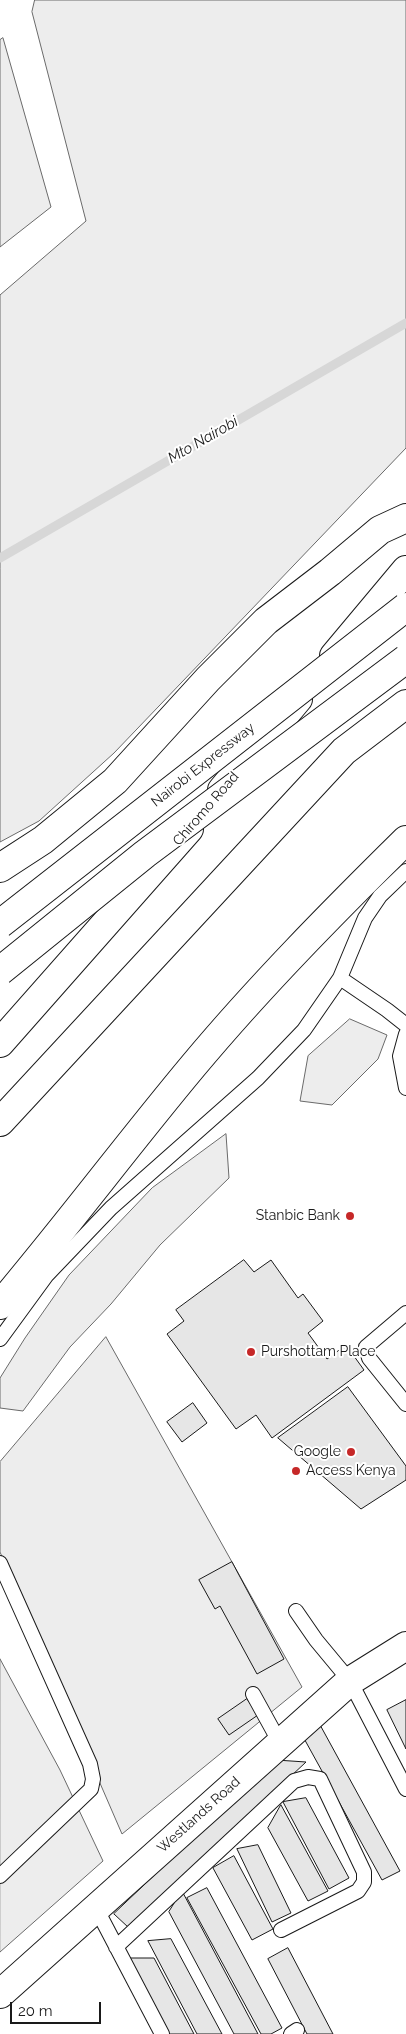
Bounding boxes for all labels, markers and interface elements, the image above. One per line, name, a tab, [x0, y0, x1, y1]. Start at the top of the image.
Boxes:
water label: Mto Nairobi	[165, 413, 241, 467]
street label: Nairobi Expressway	[148, 719, 258, 811]
street label: Chiromo Road	[169, 769, 243, 849]
place label: Stanbic Bank	[256, 1208, 340, 1224]
marker: Stanbic Bank	[344, 1210, 356, 1222]
place label: Purshottam Place	[261, 1344, 376, 1360]
marker: Purshottam Place	[245, 1346, 257, 1358]
place label: Google	[294, 1444, 341, 1460]
marker: Google	[345, 1446, 357, 1458]
place label: Access Kenya	[306, 1463, 396, 1479]
marker: Access Kenya	[290, 1465, 302, 1477]
street label: Westlands Road	[154, 1773, 244, 1857]
scale bar	[12, 1992, 104, 2024]
text: 20 m	[18, 2002, 53, 2020]

